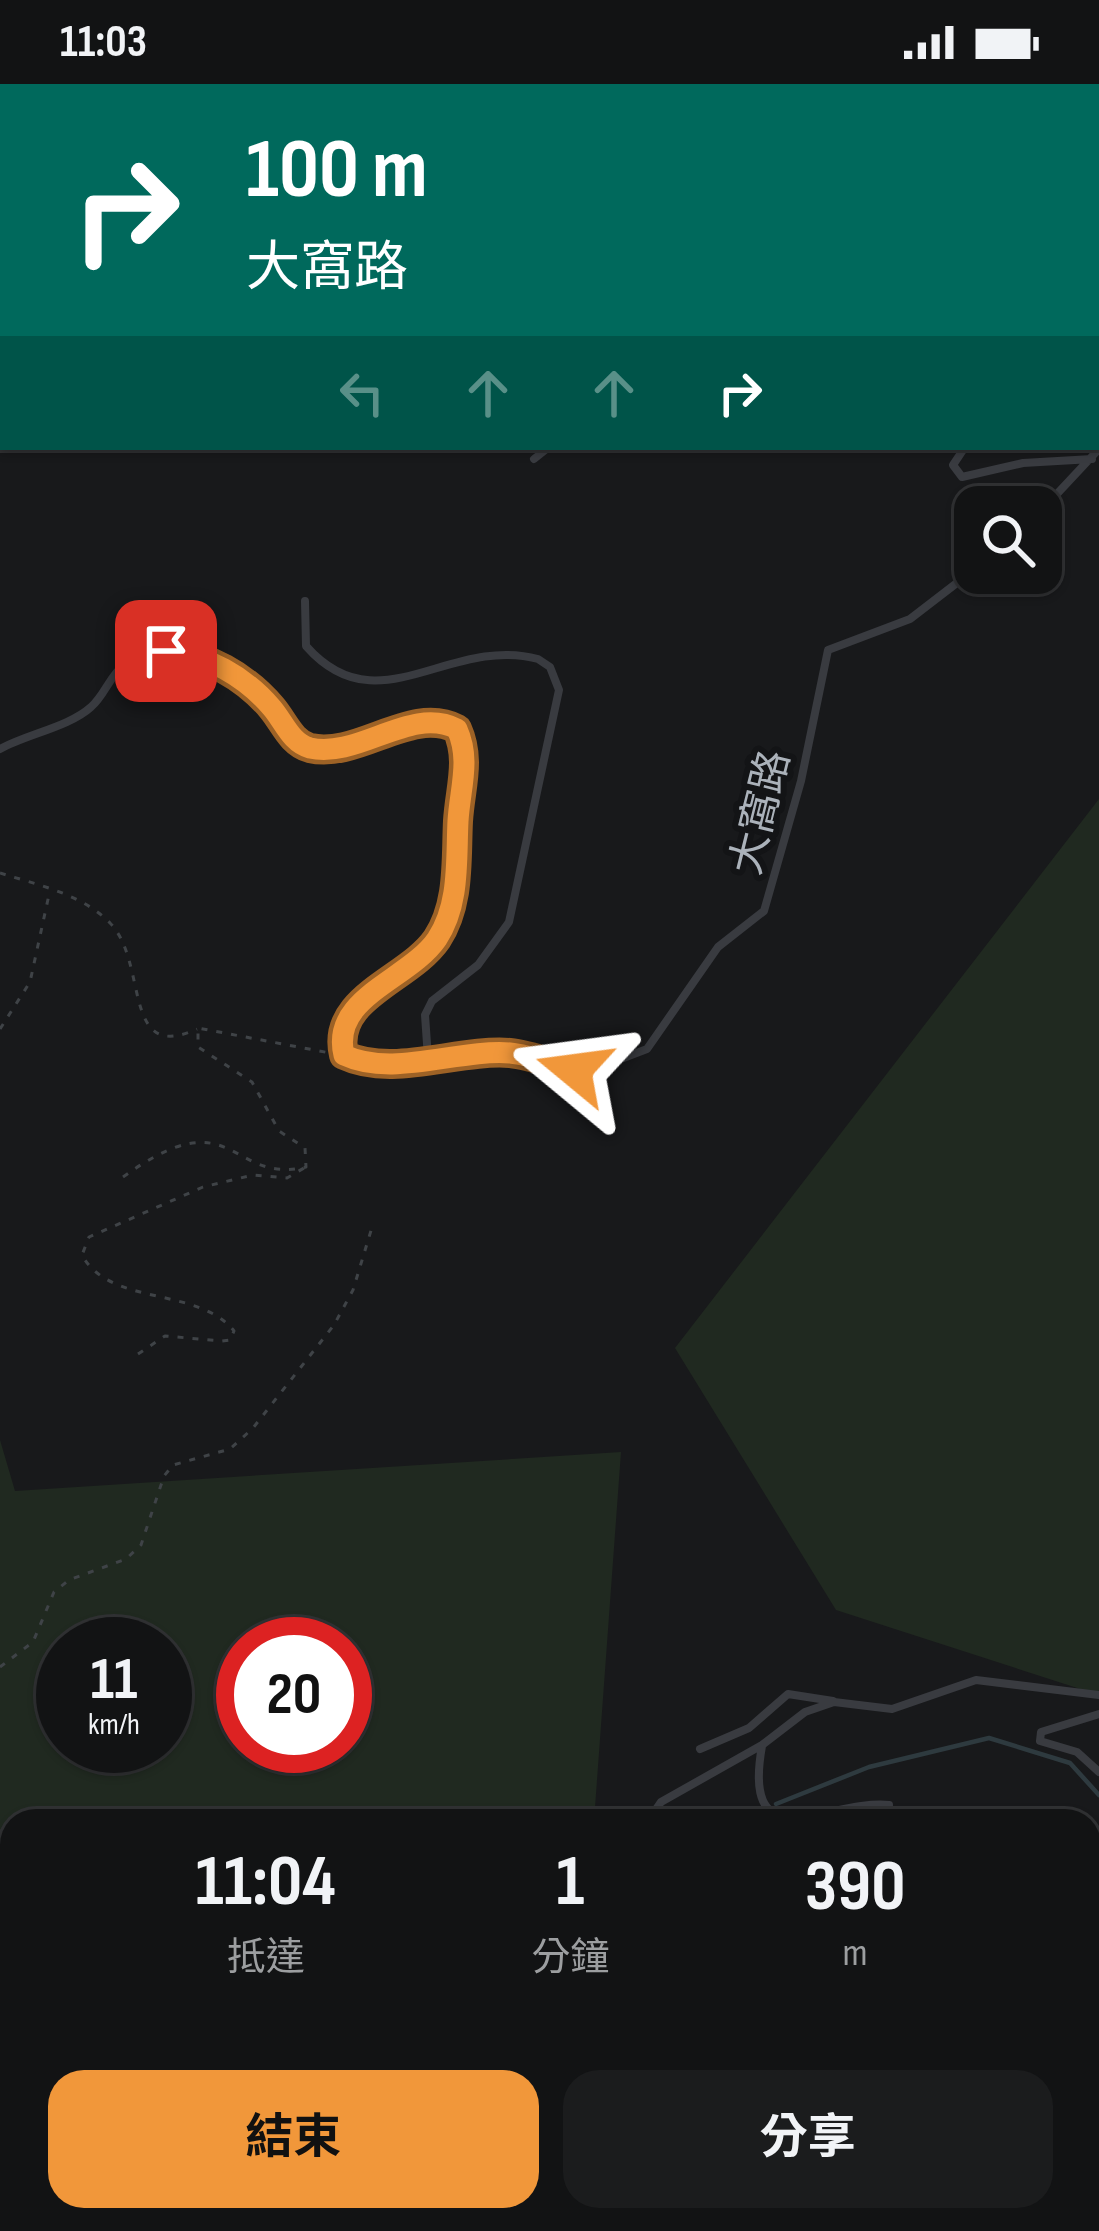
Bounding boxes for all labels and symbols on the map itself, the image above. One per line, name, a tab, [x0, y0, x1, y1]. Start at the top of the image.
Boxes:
pin	[115, 600, 217, 702]
street label: 大窩路	[721, 745, 801, 880]
position arrow	[511, 1007, 637, 1133]
speed limit sign: 20	[216, 1617, 372, 1773]

